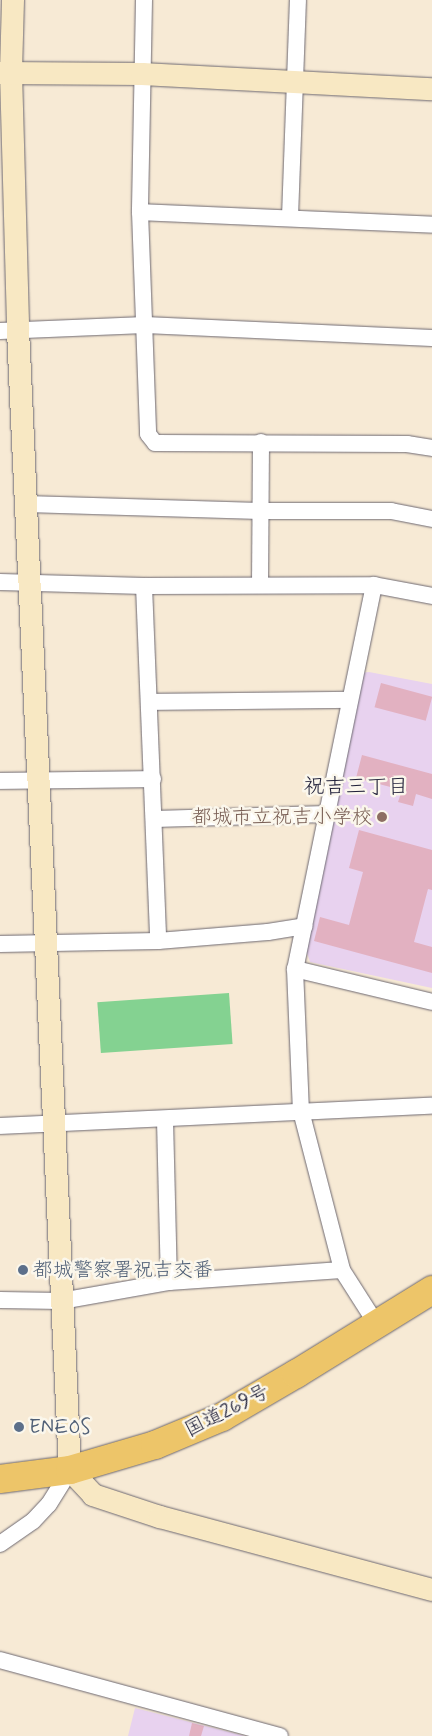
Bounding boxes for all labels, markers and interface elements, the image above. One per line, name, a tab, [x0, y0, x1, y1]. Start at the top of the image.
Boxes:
district label: 祝吉三丁目	[304, 774, 408, 800]
place label: 都城市立祝吉小学校	[192, 805, 372, 829]
marker: 都城市立祝吉小学校	[376, 811, 388, 823]
place label: 都城警察署祝吉交番	[33, 1258, 213, 1282]
marker: 都城警察署祝吉交番	[17, 1264, 29, 1276]
street label: 国道269号	[181, 1380, 273, 1442]
place label: ENEOS	[29, 1415, 91, 1439]
marker: ENEOS	[13, 1421, 25, 1433]

